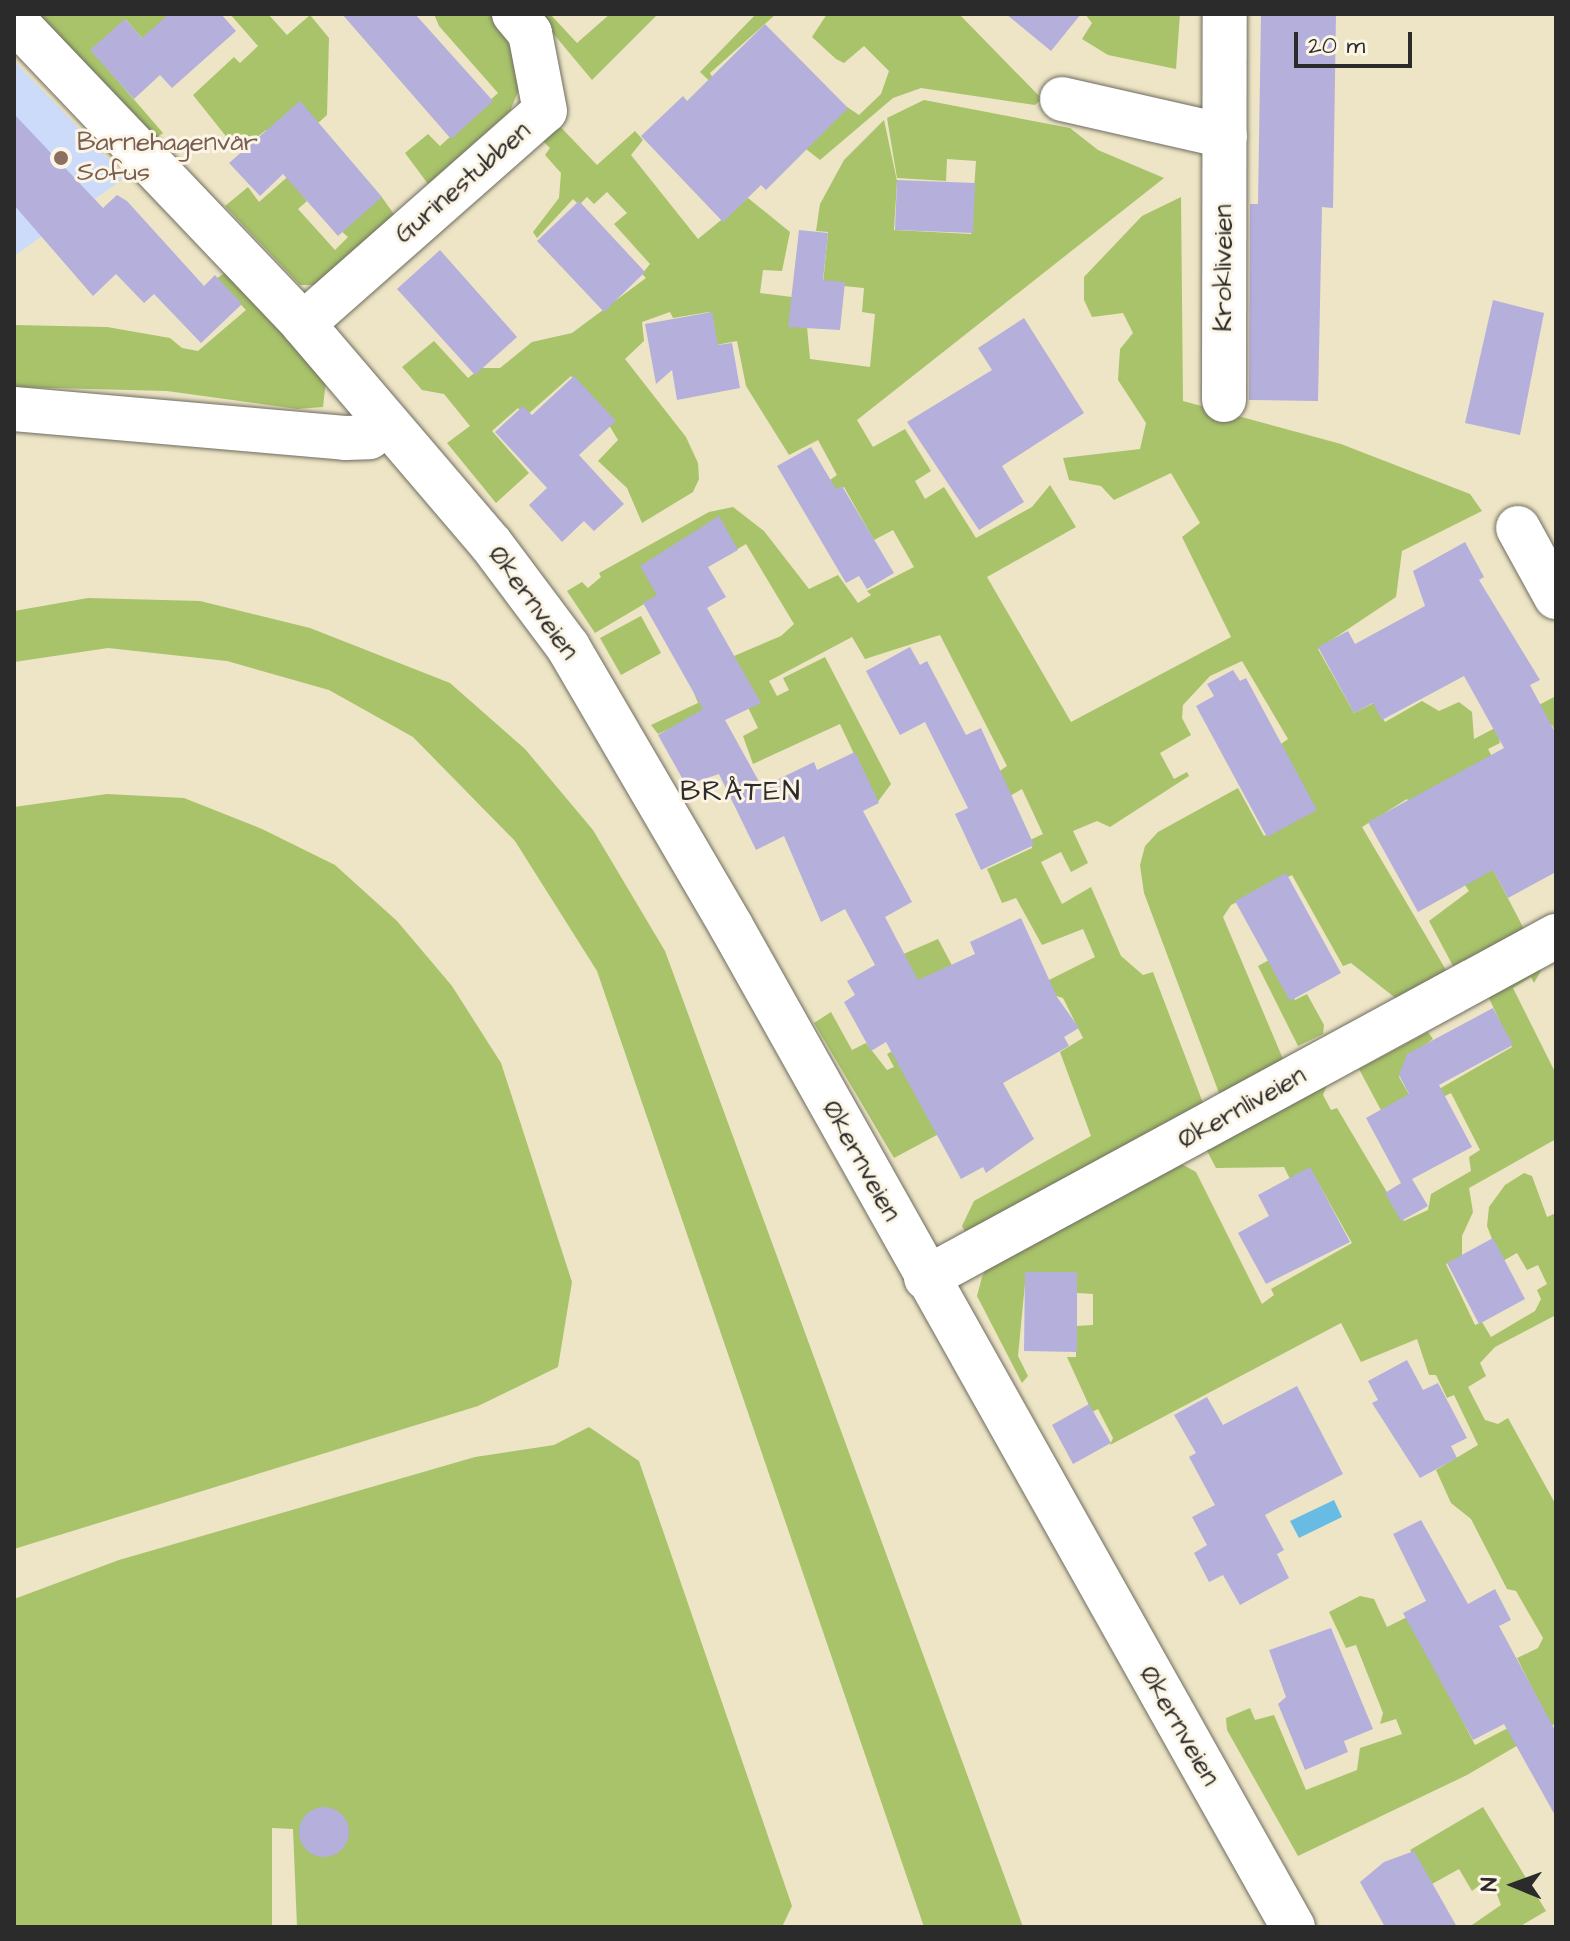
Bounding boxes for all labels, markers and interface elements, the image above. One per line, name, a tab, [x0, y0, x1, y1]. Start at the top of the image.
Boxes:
scale bar	[1298, 16, 1416, 66]
text: 20 m	[1308, 29, 1365, 63]
street label: Gurinestubben	[389, 116, 537, 250]
place label: Barnehagenvår Sofus	[77, 127, 258, 188]
marker: Barnehagenvår Sofus	[52, 149, 70, 167]
street label: Krokliveien	[1208, 204, 1240, 332]
street label: Økernveien	[481, 540, 585, 666]
district label: BRÅTEN	[680, 775, 802, 809]
street label: Økernliveien	[1173, 1060, 1311, 1156]
street label: Økernveien	[815, 1095, 907, 1227]
street label: Økernveien	[1132, 1660, 1226, 1792]
north arrow	[1474, 1845, 1554, 1925]
text: N	[1474, 1877, 1505, 1892]

